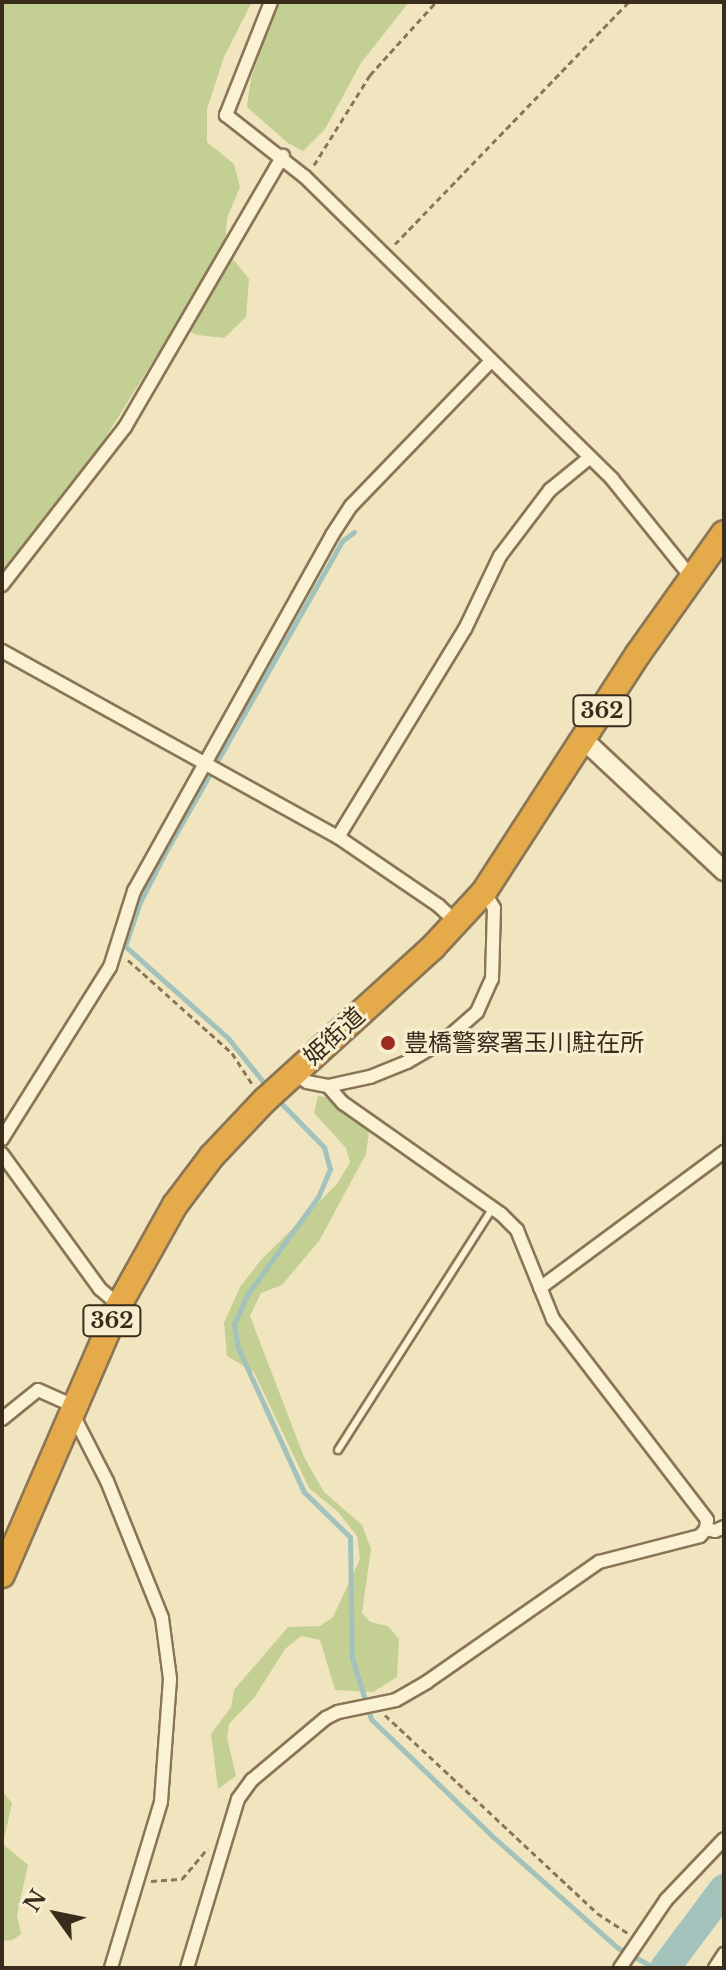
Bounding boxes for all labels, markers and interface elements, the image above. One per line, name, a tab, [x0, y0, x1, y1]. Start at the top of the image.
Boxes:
road number: 362	[572, 693, 632, 729]
street label: 姫街道	[298, 1001, 370, 1071]
place label: 豊橋警察署玉川駐在所	[404, 1029, 644, 1057]
marker: 豊橋警察署玉川駐在所	[379, 1034, 397, 1052]
road number: 362	[82, 1303, 142, 1339]
north arrow	[16, 1874, 96, 1954]
text: N	[18, 1885, 52, 1917]

